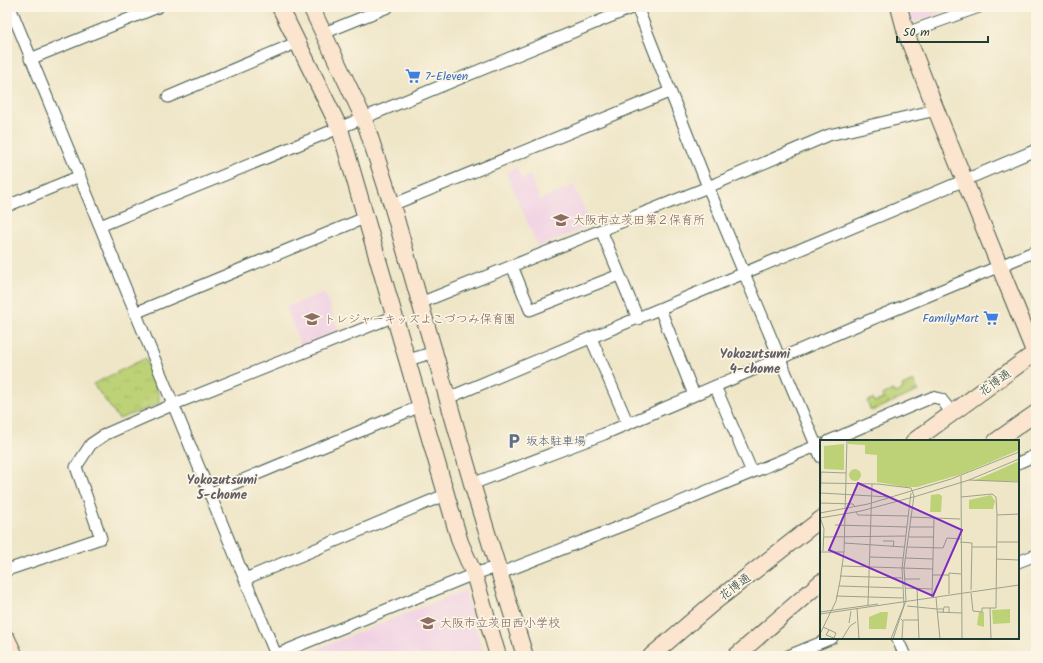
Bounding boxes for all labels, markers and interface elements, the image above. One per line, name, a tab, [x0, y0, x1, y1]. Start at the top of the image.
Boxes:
scale bar	[897, 18, 988, 44]
text: 50 m	[903, 23, 930, 42]
supermarket icon: 7-Eleven	[404, 67, 422, 85]
place label: 7-Eleven	[425, 67, 468, 86]
school or university icon: 大阪市立茨田第２保育所	[552, 211, 570, 229]
place label: 大阪市立茨田第２保育所	[573, 211, 705, 230]
place label: FamilyMart	[922, 309, 979, 328]
supermarket icon: FamilyMart	[982, 309, 1000, 327]
school or university icon: トレジャーキッズよこづつみ保育園	[303, 310, 321, 328]
place label: トレジャーキッズよこづつみ保育園	[324, 310, 516, 329]
district label: Yokozutsumi 4-chome	[720, 344, 791, 380]
street label: 花博通	[975, 365, 1015, 401]
parking icon: 坂本駐車場	[505, 432, 523, 450]
place label: 坂本駐車場	[526, 432, 586, 451]
inset map	[820, 440, 1019, 639]
district label: Yokozutsumi 5-chome	[187, 470, 258, 506]
street label: 花博通	[715, 569, 755, 605]
school or university icon: 大阪市立茨田西小学校	[419, 614, 437, 632]
place label: 大阪市立茨田西小学校	[440, 614, 560, 633]

